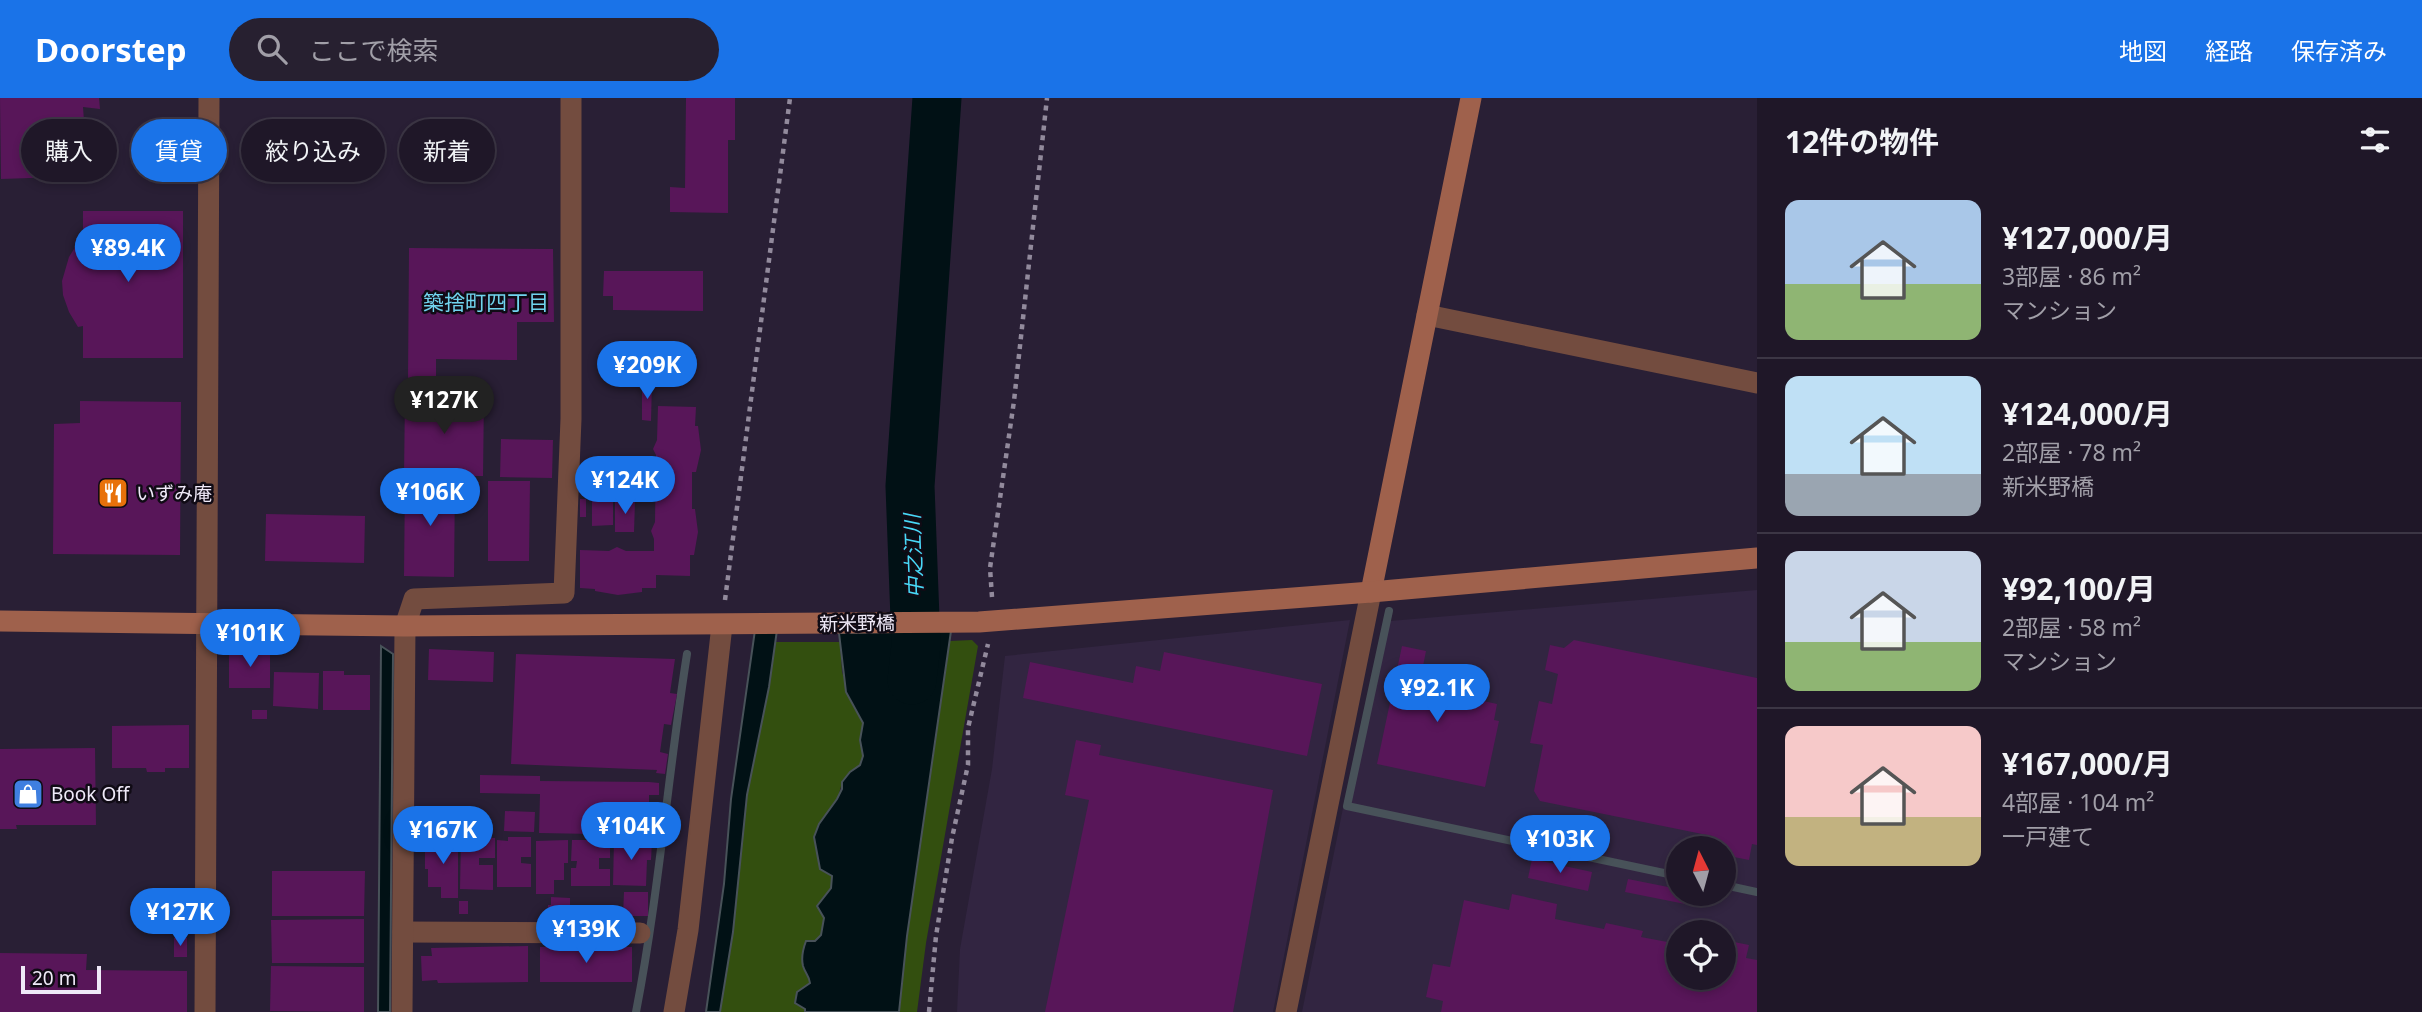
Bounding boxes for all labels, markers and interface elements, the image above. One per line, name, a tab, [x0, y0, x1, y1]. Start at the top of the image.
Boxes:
search box	[229, 18, 719, 81]
text: Doorstep	[35, 27, 187, 72]
icon: search	[253, 30, 291, 68]
text: ここで検索	[309, 32, 439, 68]
text: 地図	[2119, 34, 2167, 67]
text: 経路	[2205, 34, 2253, 67]
text: 保存済み	[2291, 34, 2387, 67]
chip: 購入	[21, 119, 117, 182]
chip: 賃貸	[131, 119, 227, 182]
chip: 絞り込み	[241, 119, 385, 182]
chip: 新着	[399, 119, 495, 182]
text: 12件の物件	[1785, 121, 1939, 162]
icon: filters	[2356, 121, 2394, 159]
text: ¥127,000/月	[2002, 217, 2173, 258]
pin: ¥89.4K	[71, 225, 185, 284]
icon: home	[1841, 228, 1925, 312]
text: ¥89.4K	[91, 231, 165, 263]
text: 3部屋 · 86 m²	[2002, 260, 2141, 292]
district label: 築捨町四丁目	[423, 288, 549, 316]
text: マンション	[2002, 294, 2117, 326]
pin: ¥209K	[598, 342, 696, 401]
text: ¥209K	[613, 348, 681, 380]
pin: ¥127K	[395, 376, 493, 436]
text: ¥127K	[410, 383, 478, 415]
text: ¥124,000/月	[2002, 393, 2173, 434]
icon: home	[1841, 404, 1925, 488]
text: 2部屋 · 78 m²	[2002, 436, 2141, 468]
pin: ¥124K	[576, 456, 674, 516]
text: ¥124K	[591, 463, 659, 495]
pin: ¥106K	[381, 468, 479, 528]
text: 新米野橋	[2002, 470, 2094, 502]
text: ¥106K	[396, 475, 464, 507]
restaurant icon: いずみ庵	[96, 476, 130, 510]
place label: いずみ庵	[136, 480, 212, 506]
water label: 中之江川	[897, 512, 928, 598]
text: ¥92,100/月	[2002, 568, 2156, 609]
icon: home	[1841, 579, 1925, 663]
street label: 新米野橋	[819, 609, 895, 637]
pin: ¥101K	[201, 610, 299, 669]
text: 2部屋 · 58 m²	[2002, 611, 2141, 643]
text: ¥101K	[216, 616, 284, 648]
text: マンション	[2002, 645, 2117, 677]
pin: ¥92.1K	[1380, 664, 1494, 724]
text: ¥92.1K	[1400, 671, 1474, 703]
text: ¥167,000/月	[2002, 743, 2173, 784]
icon: home	[1841, 754, 1925, 838]
shop icon: Book Off	[11, 777, 45, 811]
place label: Book Off	[51, 781, 130, 807]
text: 4部屋 · 104 m²	[2002, 786, 2154, 818]
pin: ¥104K	[582, 802, 680, 862]
pin: ¥167K	[394, 806, 492, 866]
text: ¥104K	[597, 809, 665, 841]
text: ¥167K	[409, 813, 477, 845]
pin: ¥103K	[1511, 816, 1609, 875]
text: 一戸建て	[2002, 820, 2094, 852]
text: ¥103K	[1526, 822, 1594, 854]
north arrow	[1666, 836, 1736, 906]
map controls	[1666, 836, 1736, 990]
pin: ¥127K	[131, 888, 229, 948]
text: ¥127K	[146, 895, 214, 927]
pin: ¥139K	[537, 906, 635, 965]
text: ¥139K	[552, 912, 620, 944]
button: locate	[1666, 920, 1736, 990]
scale bar	[21, 963, 102, 995]
text: 20 m	[32, 965, 76, 991]

